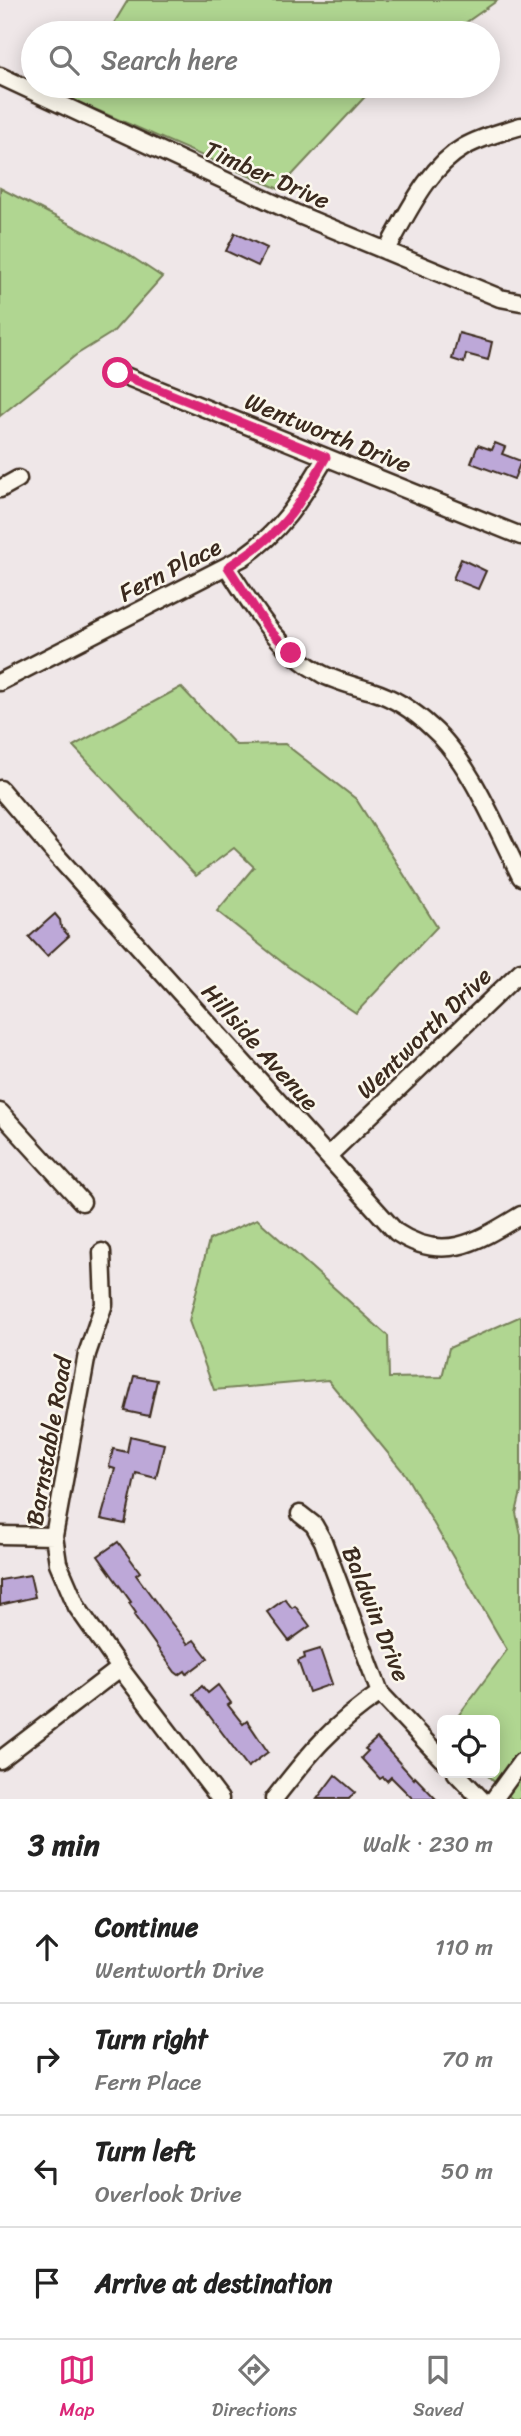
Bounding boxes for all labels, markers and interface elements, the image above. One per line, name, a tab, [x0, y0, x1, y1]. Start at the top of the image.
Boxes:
search box	[21, 21, 500, 98]
text: Search here	[101, 37, 238, 83]
icon: search	[45, 41, 83, 79]
street label: Timber Drive	[197, 129, 337, 221]
route start	[102, 357, 133, 388]
street label: Wentworth Drive	[238, 380, 418, 486]
street label: Fern Place	[111, 526, 229, 614]
route end	[275, 637, 306, 668]
street label: Wentworth Drive	[346, 957, 502, 1109]
street label: Hillside Avenue	[191, 973, 330, 1121]
street label: Barnstable Road	[13, 1351, 85, 1529]
street label: Baldwin Drive	[330, 1540, 422, 1688]
map controls	[437, 1715, 500, 1778]
button: locate	[437, 1715, 500, 1778]
text: 3 min	[28, 1818, 100, 1872]
text: Walk · 230 m	[363, 1824, 493, 1865]
text: Continue	[95, 1904, 198, 1950]
text: 110 m	[435, 1927, 493, 1968]
icon: ahead	[28, 1928, 66, 1966]
text: Wentworth Drive	[95, 1950, 264, 1991]
text: Turn right	[95, 2016, 208, 2062]
text: 70 m	[442, 2039, 493, 2080]
icon: right	[28, 2040, 66, 2078]
text: Fern Place	[95, 2062, 201, 2103]
text: Turn left	[95, 2128, 195, 2174]
text: 50 m	[441, 2151, 493, 2192]
icon: left	[28, 2152, 66, 2190]
text: Overlook Drive	[95, 2174, 242, 2215]
text: Arrive at destination	[95, 2260, 332, 2306]
icon: arrive	[28, 2264, 66, 2302]
tab: Map	[58, 2351, 96, 2426]
tab: Directions	[212, 2351, 297, 2426]
tab: Saved	[413, 2351, 463, 2426]

